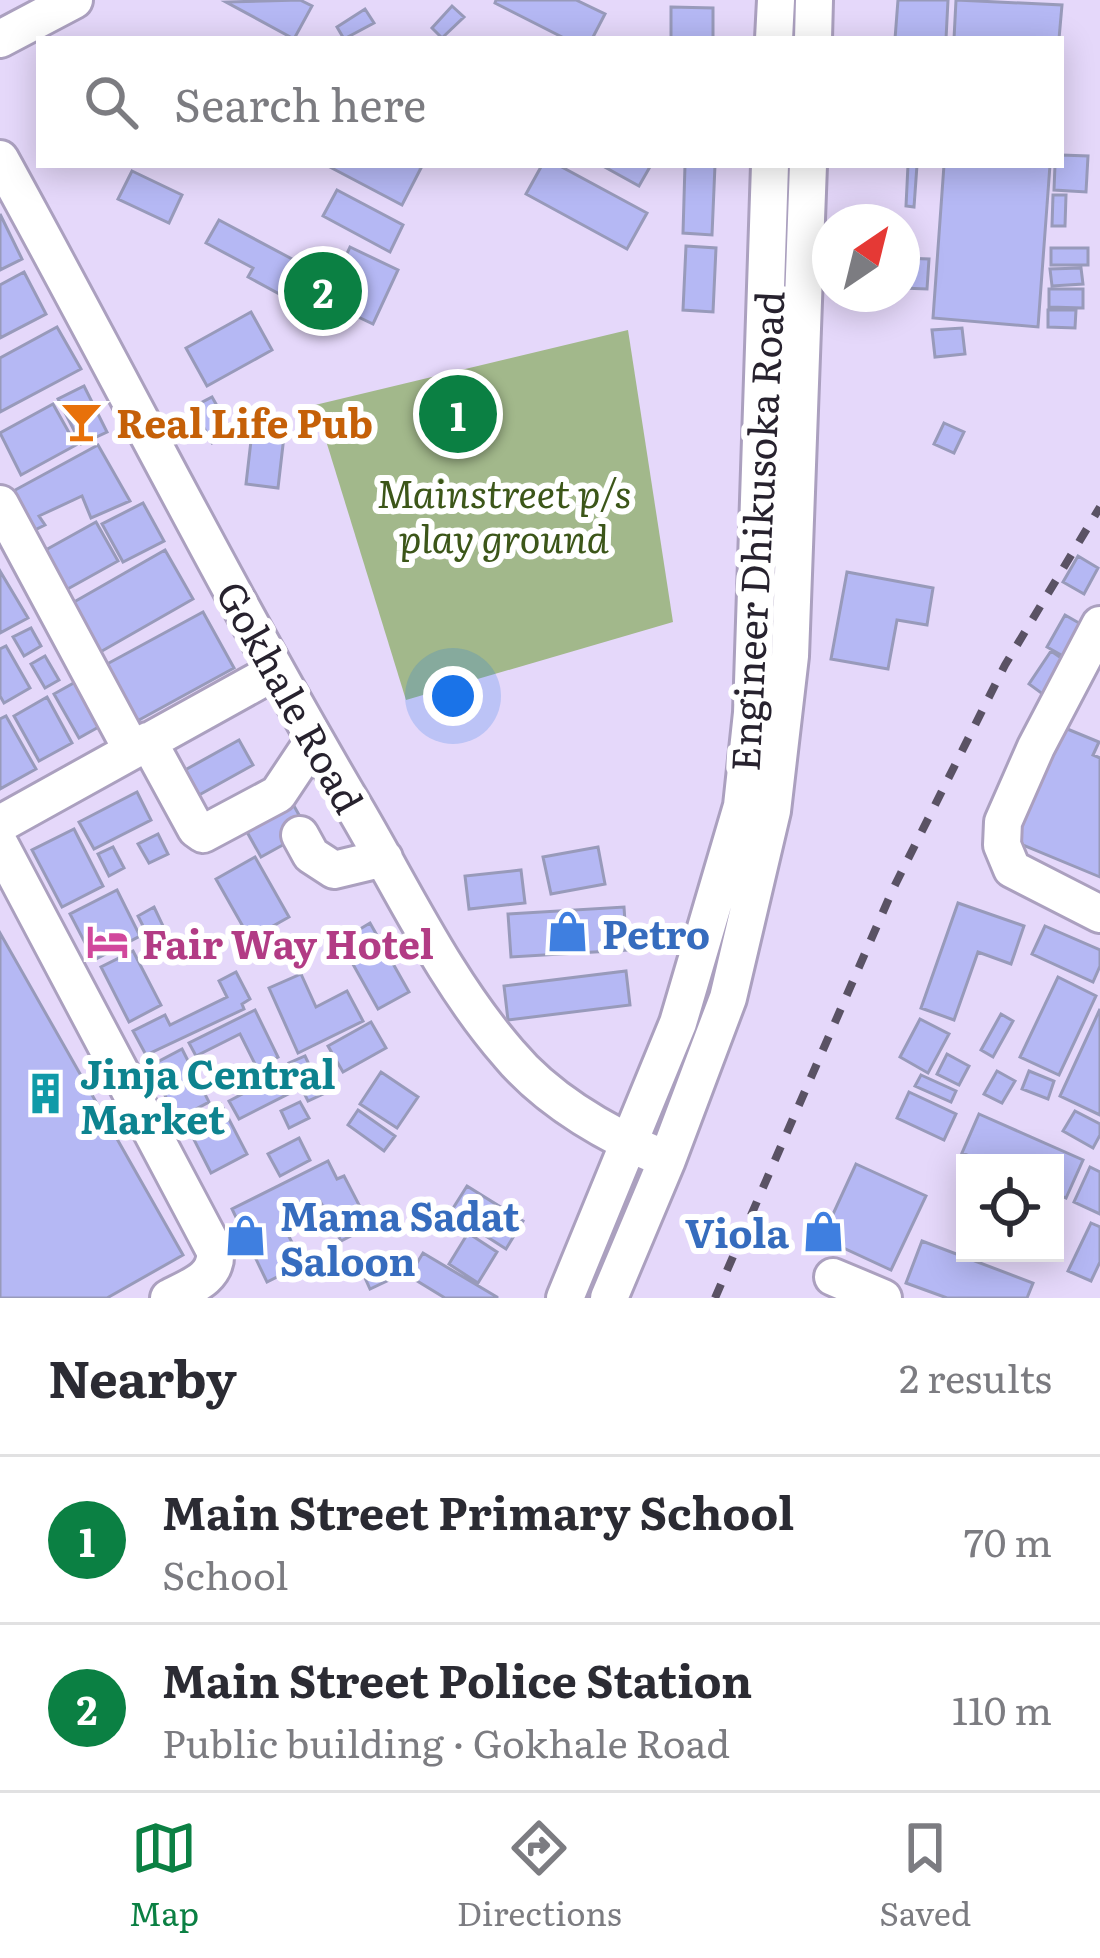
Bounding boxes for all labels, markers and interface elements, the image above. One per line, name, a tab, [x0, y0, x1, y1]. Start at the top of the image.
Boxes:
search box	[36, 36, 1064, 168]
icon: search	[78, 69, 144, 135]
text: Search here	[174, 69, 426, 136]
north arrow	[812, 204, 920, 312]
pin: 2	[284, 246, 362, 336]
street label: Engineer Dhikusoka Road	[713, 289, 797, 773]
pin: 1	[419, 369, 497, 459]
place label: Real Life Pub	[116, 392, 373, 450]
bar icon: Real Life Pub	[59, 398, 105, 444]
park label: Mainstreet p/s play ground	[377, 462, 631, 565]
street label: Gokhale Road	[204, 569, 380, 823]
your location	[423, 666, 483, 726]
place label: Petro	[602, 903, 710, 961]
shop icon: Petro	[545, 909, 591, 955]
place label: Fair Way Hotel	[142, 913, 434, 971]
hotel icon: Fair Way Hotel	[85, 919, 131, 965]
place label: Jinja Central Market	[80, 1043, 336, 1146]
building icon: Jinja Central Market	[23, 1071, 69, 1117]
map controls	[956, 1154, 1064, 1262]
button: locate	[956, 1154, 1064, 1262]
place label: Mama Sadat Saloon	[280, 1185, 520, 1288]
place label: Viola	[685, 1202, 789, 1260]
shop icon: Viola	[800, 1208, 846, 1254]
shop icon: Mama Sadat Saloon	[223, 1213, 269, 1259]
text: Nearby	[48, 1338, 237, 1414]
text: 2 results	[899, 1347, 1052, 1405]
text: Main Street Primary School	[162, 1477, 794, 1544]
text: 1	[79, 1511, 95, 1569]
text: 70 m	[964, 1511, 1052, 1569]
text: School	[162, 1544, 288, 1602]
text: Main Street Police Station	[162, 1645, 752, 1712]
text: 2	[77, 1679, 97, 1737]
text: 110 m	[952, 1679, 1052, 1737]
text: Public building · Gokhale Road	[162, 1712, 730, 1770]
tab: Map	[129, 1815, 199, 1936]
tab: Directions	[457, 1815, 622, 1936]
tab: Saved	[879, 1815, 971, 1936]

